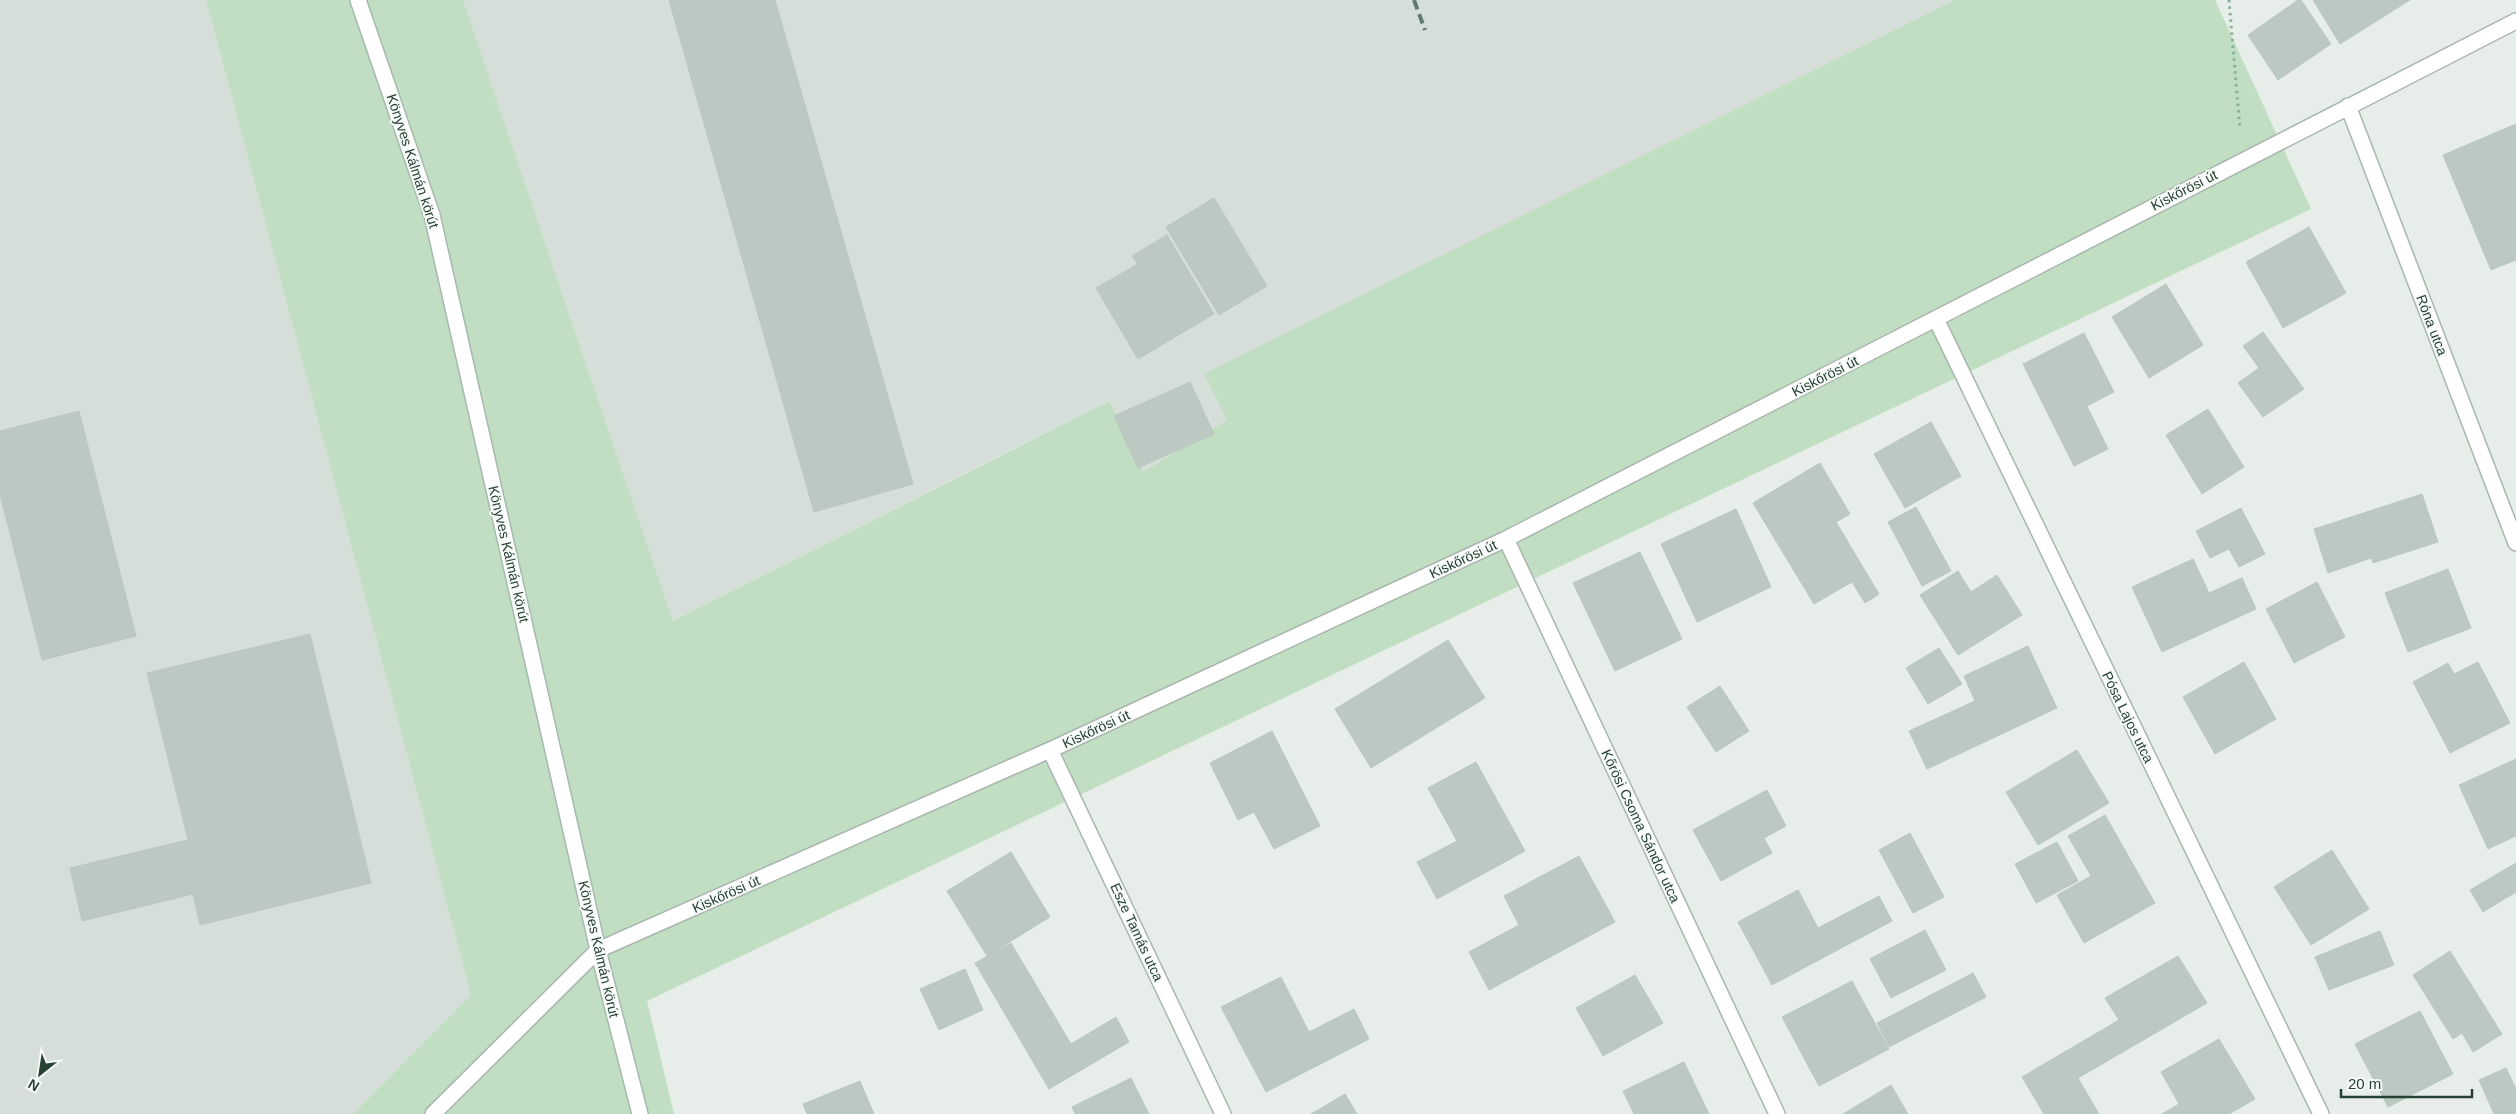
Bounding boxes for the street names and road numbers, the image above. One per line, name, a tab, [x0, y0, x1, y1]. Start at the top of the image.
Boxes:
street label: Könyves Kálmán körút	[384, 92, 442, 230]
street label: Kiskőrösi út	[2148, 166, 2220, 214]
street label: Róna utca	[2413, 292, 2451, 358]
street label: Kiskőrösi út	[1789, 352, 1861, 400]
street label: Könyves Kálmán körút	[485, 484, 533, 624]
street label: Kiskőrösi út	[1427, 536, 1499, 582]
street label: Pósa Lajos utca	[2099, 669, 2157, 765]
street label: Kiskőrösi út	[1060, 706, 1132, 752]
street label: Kőrösi Csoma Sándor utca	[1598, 747, 1684, 905]
street label: Kiskőrösi út	[690, 872, 762, 916]
street label: Könyves Kálmán körút	[575, 879, 623, 1019]
street label: Esze Tamás utca	[1107, 880, 1167, 984]

